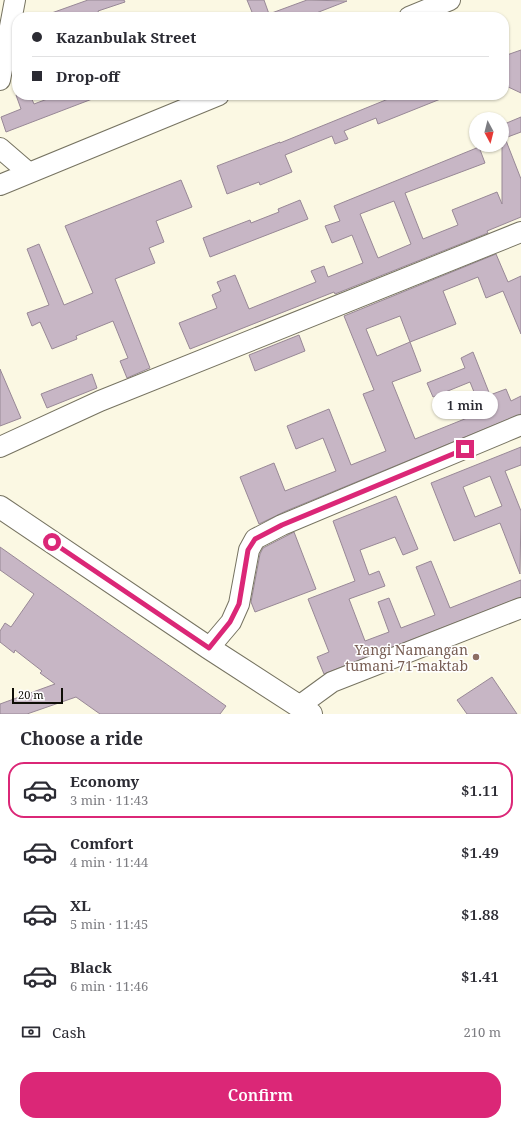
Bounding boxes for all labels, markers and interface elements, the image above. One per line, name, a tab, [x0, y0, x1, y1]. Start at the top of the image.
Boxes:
text: Kazanbulak Street	[56, 27, 196, 47]
text: Drop-off	[56, 66, 120, 86]
north arrow	[469, 112, 509, 152]
map controls	[469, 112, 509, 152]
callout: 1 min	[432, 391, 498, 419]
text: 1 min	[447, 396, 483, 414]
route end	[456, 440, 474, 458]
route start	[43, 533, 61, 551]
place label: Yangi Namangan tumani 71-maktab	[345, 640, 468, 675]
marker: Yangi Namangan tumani 71-maktab	[471, 652, 481, 662]
scale bar	[12, 686, 63, 705]
text: 20 m	[18, 687, 44, 702]
text: Choose a ride	[20, 726, 143, 750]
text: Economy	[70, 771, 139, 791]
icon: car	[22, 772, 58, 808]
text: $1.11	[461, 780, 499, 800]
text: 3 min · 11:43	[70, 791, 148, 809]
text: Comfort	[70, 833, 133, 853]
icon: car	[22, 834, 58, 870]
text: $1.49	[461, 842, 499, 862]
text: 4 min · 11:44	[70, 853, 148, 871]
text: XL	[70, 895, 91, 915]
icon: car	[22, 896, 58, 932]
text: $1.88	[461, 904, 499, 924]
text: 5 min · 11:45	[70, 915, 148, 933]
text: Black	[70, 957, 112, 977]
icon: car	[22, 958, 58, 994]
text: $1.41	[461, 966, 499, 986]
text: 6 min · 11:46	[70, 977, 148, 995]
icon: cash	[20, 1021, 42, 1043]
text: Cash	[52, 1022, 86, 1042]
text: 210 m	[464, 1023, 501, 1041]
button: Confirm	[20, 1072, 501, 1118]

